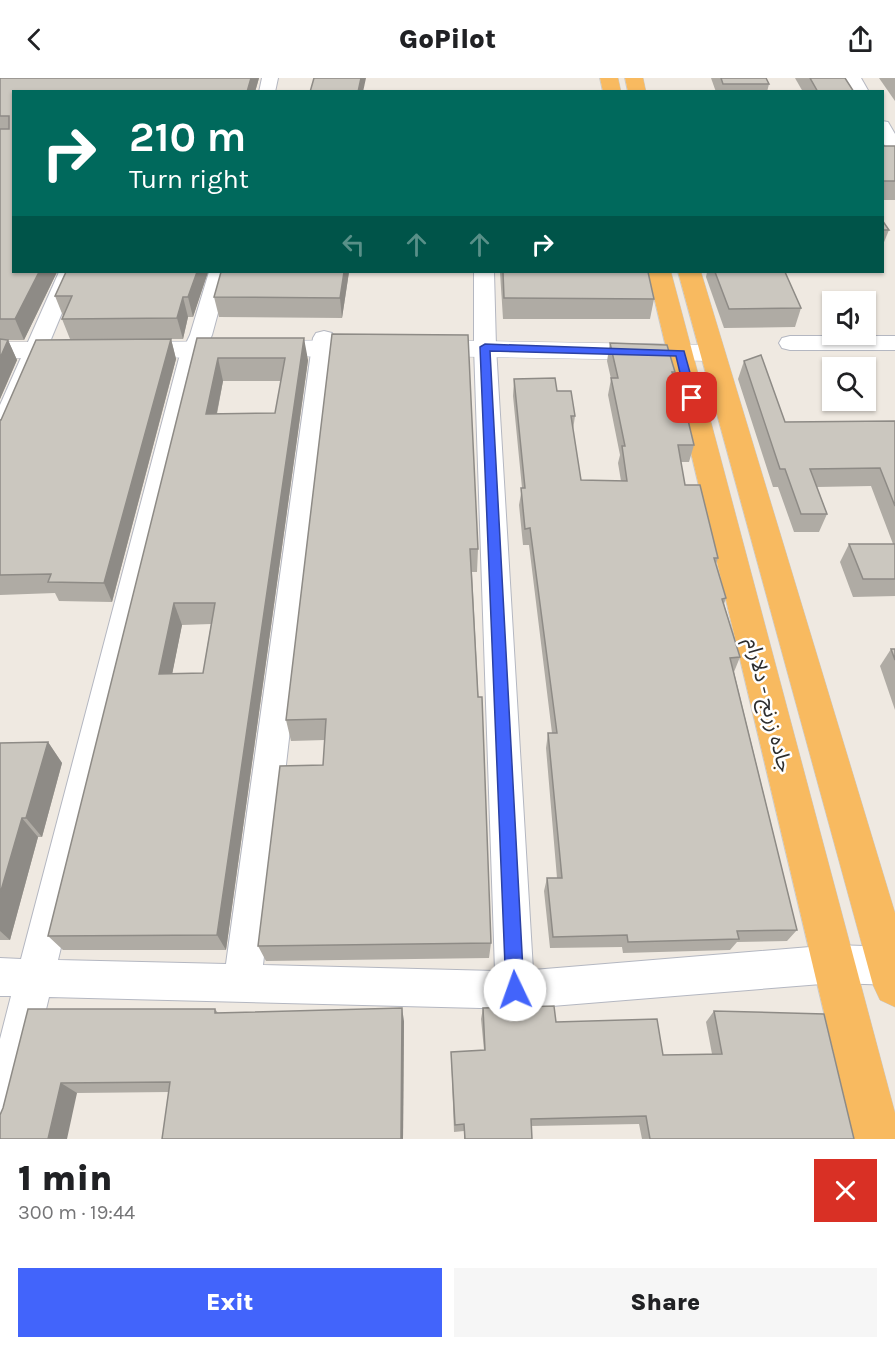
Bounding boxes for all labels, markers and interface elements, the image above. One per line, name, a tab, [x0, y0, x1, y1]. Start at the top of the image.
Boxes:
icon: back	[18, 23, 51, 56]
text: GoPilot	[399, 23, 496, 55]
icon: share	[844, 23, 877, 56]
text: 210 m	[129, 112, 246, 162]
icon: right	[30, 114, 108, 192]
text: Turn right	[129, 163, 249, 195]
icon: left	[337, 228, 370, 261]
icon: ahead	[400, 228, 433, 261]
icon: ahead	[463, 228, 496, 261]
icon: right	[526, 228, 559, 261]
map controls	[822, 291, 876, 411]
button: sound	[822, 291, 876, 345]
button: search	[822, 357, 876, 411]
pin	[666, 372, 717, 423]
icon: arrive	[675, 381, 708, 414]
street label: جاده زرنج - دلارام	[737, 635, 797, 776]
position arrow	[483, 958, 547, 1022]
text: 1 min	[18, 1157, 112, 1199]
button: close	[814, 1159, 877, 1222]
text: 300 m · 19:44	[18, 1201, 135, 1224]
button: Exit	[18, 1268, 442, 1337]
button: Share	[454, 1268, 877, 1337]

